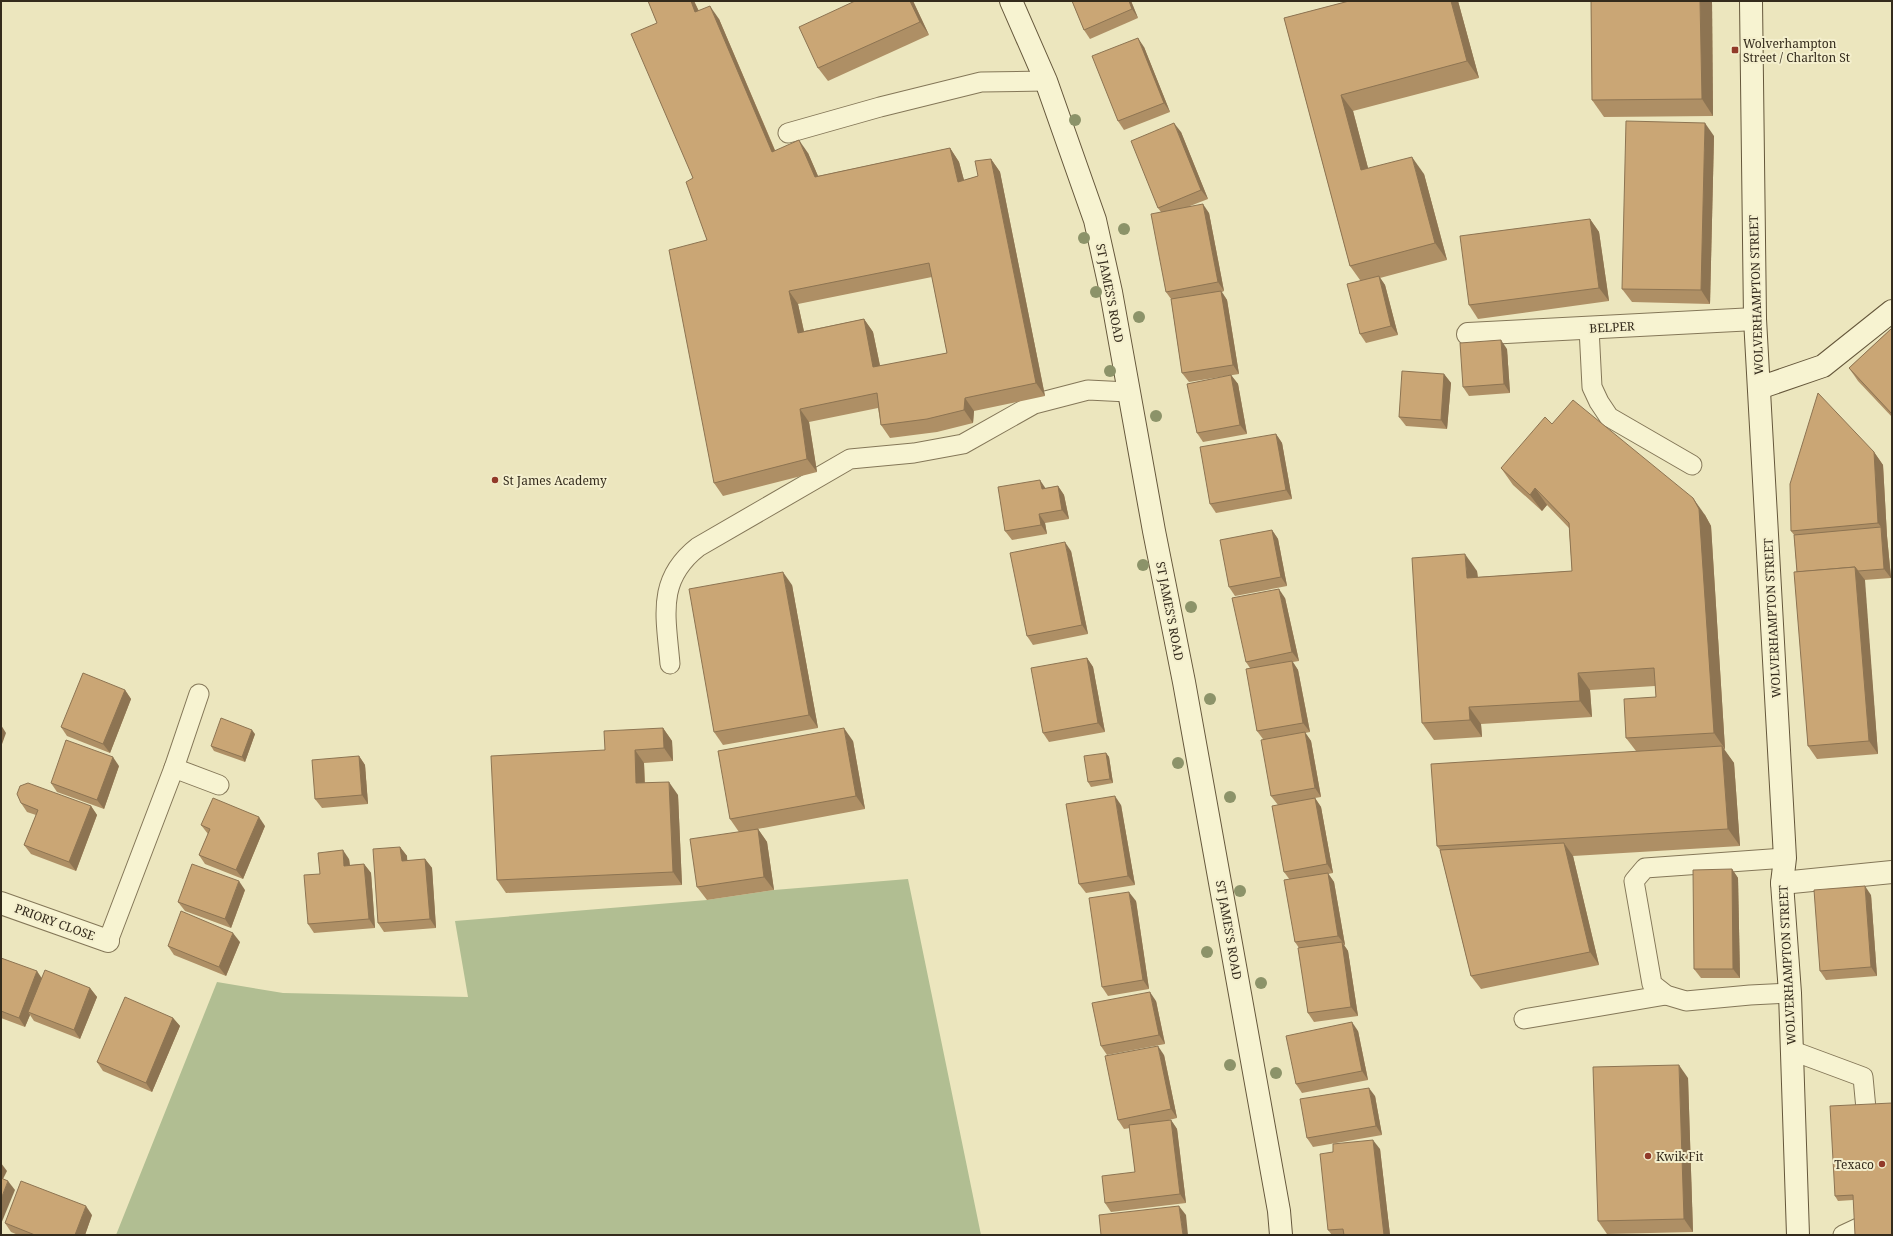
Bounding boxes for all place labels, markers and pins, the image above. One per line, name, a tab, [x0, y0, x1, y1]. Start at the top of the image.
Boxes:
place label: Wolverhampton Street / Charlton St	[1743, 35, 1850, 66]
marker: Wolverhampton Street / Charlton St	[1730, 45, 1740, 55]
place label: St James Academy	[503, 472, 607, 489]
marker: St James Academy	[490, 475, 500, 485]
place label: Kwik Fit	[1656, 1148, 1704, 1165]
marker: Kwik Fit	[1643, 1151, 1653, 1161]
place label: Texaco	[1834, 1156, 1874, 1173]
marker: Texaco	[1877, 1159, 1887, 1169]

